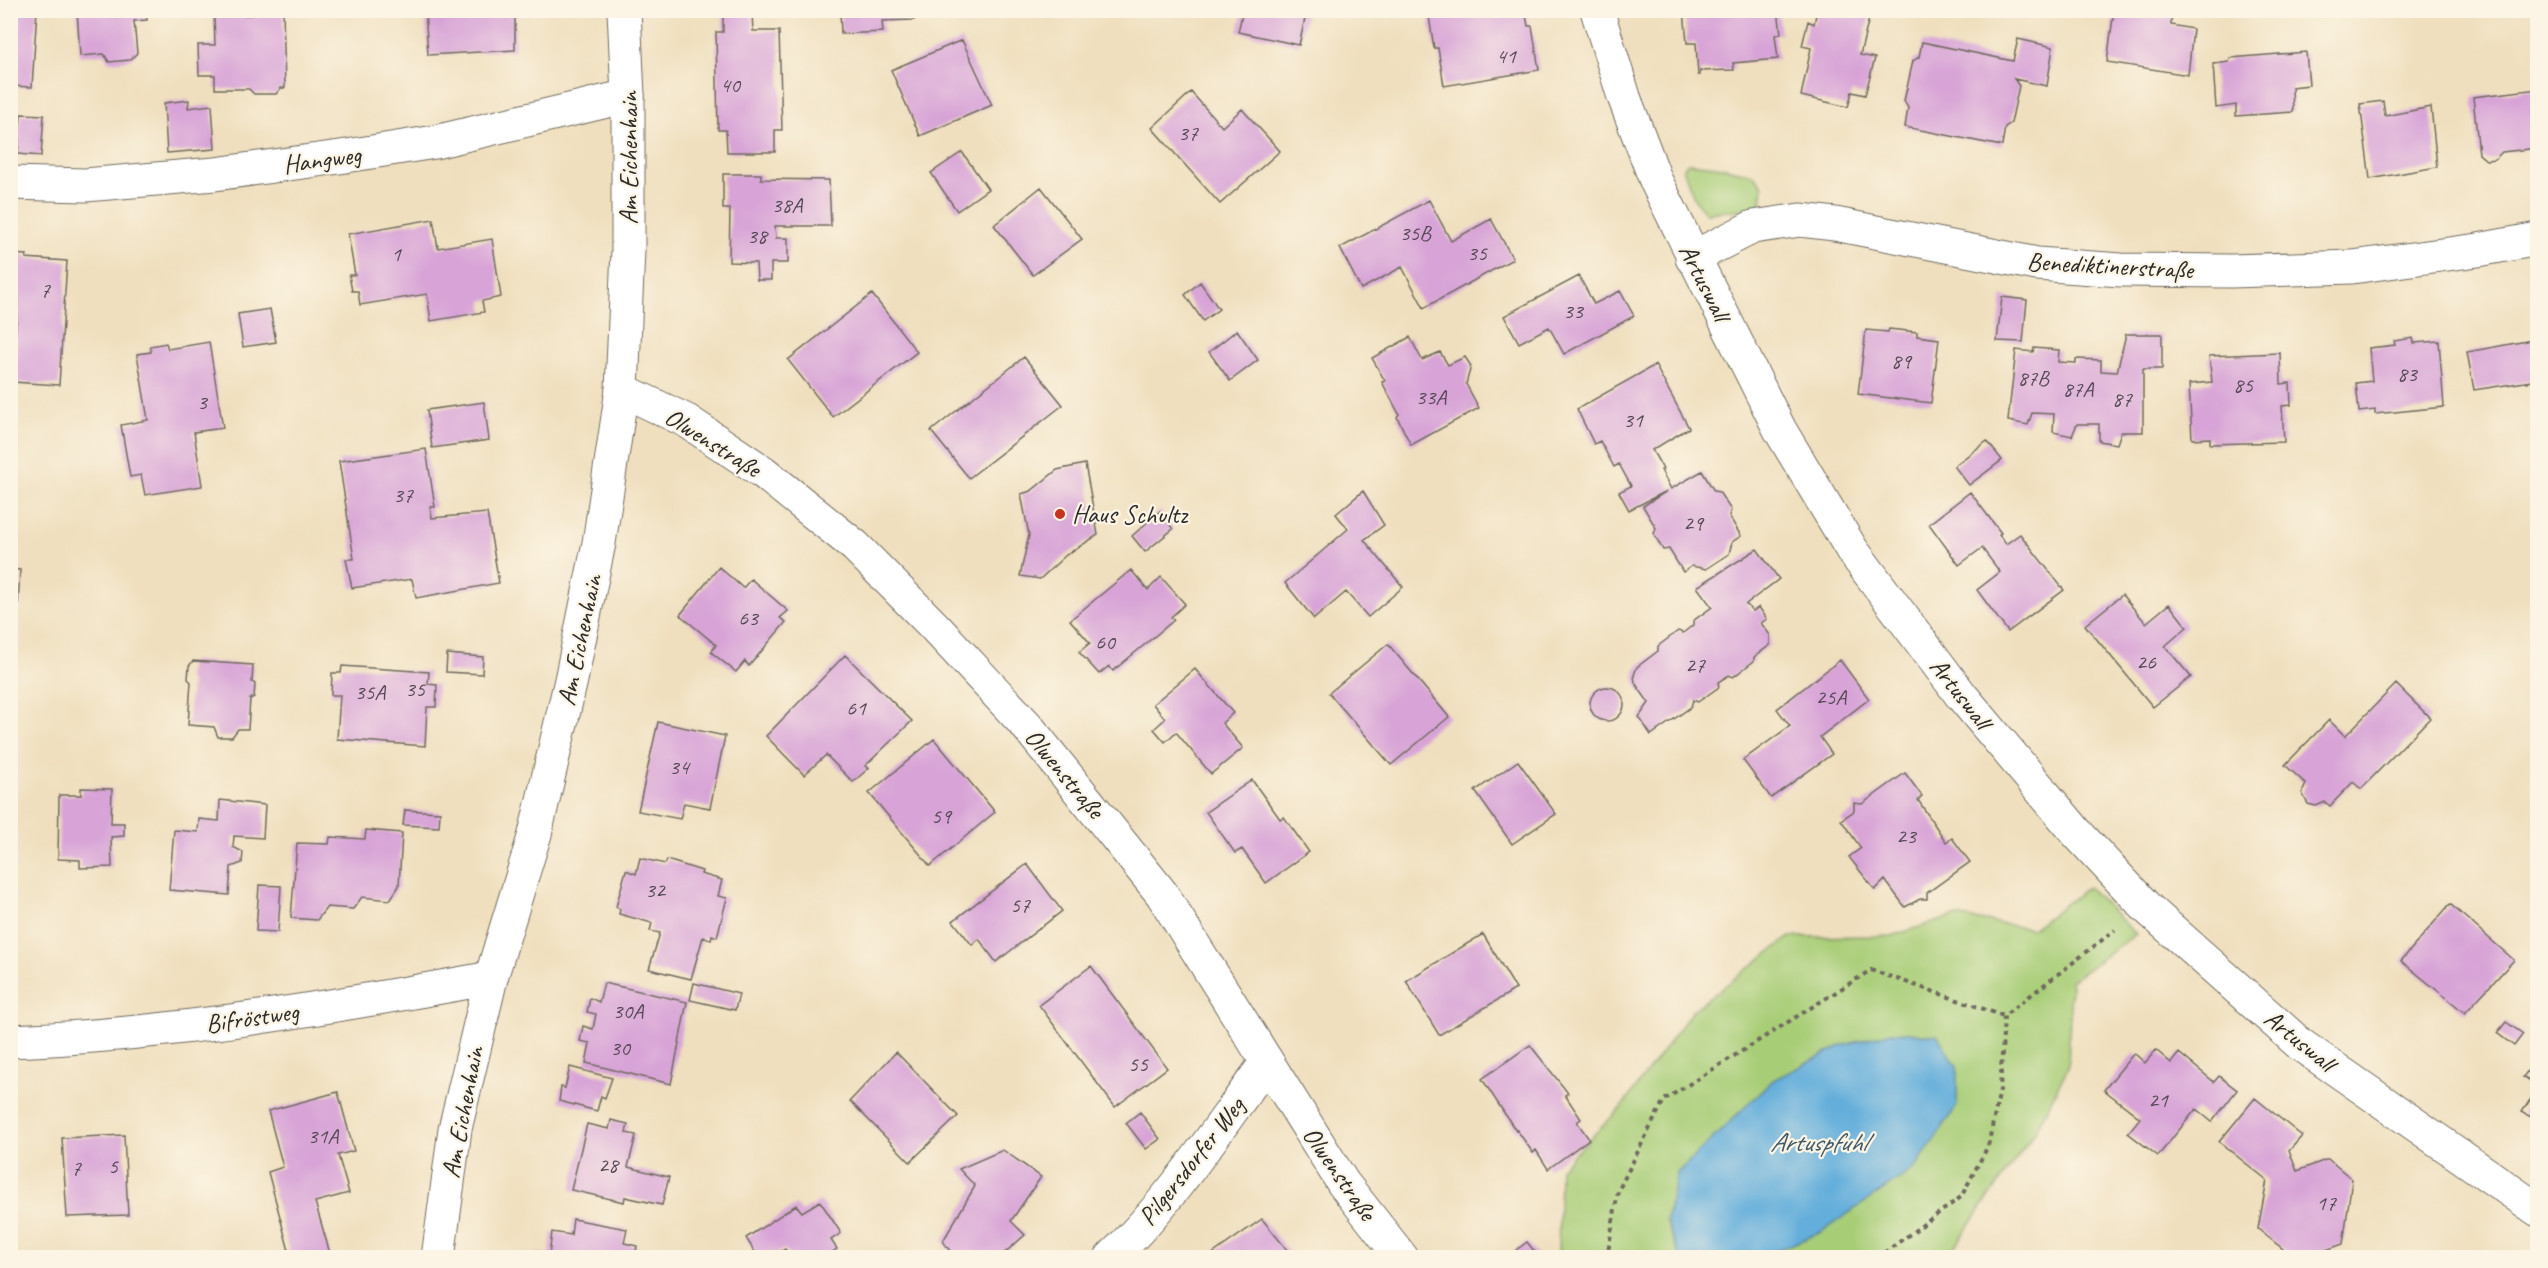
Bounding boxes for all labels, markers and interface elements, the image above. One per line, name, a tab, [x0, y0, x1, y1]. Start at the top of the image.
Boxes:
house number: 41	[1496, 42, 1517, 70]
house number: 40	[720, 71, 742, 99]
street label: Am Eichenhain	[612, 90, 645, 224]
house number: 37	[1178, 119, 1199, 147]
street label: Hangweg	[281, 137, 365, 181]
house number: 38A	[772, 191, 803, 219]
house number: 35B	[1399, 219, 1432, 247]
house number: 38	[747, 222, 769, 250]
street label: Artuswall	[1671, 238, 1740, 330]
house number: 35	[1467, 239, 1488, 267]
house number: 1	[391, 240, 402, 268]
street label: Benediktinerstraße	[2026, 245, 2196, 286]
house number: 7	[40, 276, 51, 304]
house number: 33	[1563, 297, 1585, 325]
house number: 89	[1891, 347, 1913, 375]
house number: 83	[2397, 360, 2419, 388]
house number: 87B	[2017, 364, 2050, 392]
house number: 85	[2233, 371, 2254, 399]
house number: 87A	[2063, 375, 2094, 403]
house number: 33A	[1416, 383, 1447, 411]
house number: 87	[2112, 385, 2133, 413]
house number: 3	[197, 388, 209, 416]
street label: Olwenstraße	[658, 400, 769, 486]
house number: 31	[1623, 406, 1644, 434]
house number: 37	[393, 481, 414, 509]
place label: Haus Schultz	[1072, 498, 1189, 531]
marker: Haus Schultz	[1053, 507, 1067, 521]
house number: 29	[1683, 509, 1705, 537]
street label: Am Eichenhain	[550, 570, 610, 709]
house number: 63	[738, 604, 760, 632]
house number: 60	[1095, 628, 1117, 656]
house number: 26	[2136, 648, 2157, 676]
house number: 27	[1685, 651, 1706, 679]
street label: Artuswall	[1922, 651, 2002, 739]
house number: 35	[405, 675, 426, 703]
house number: 35A	[355, 678, 386, 706]
house number: 25A	[1816, 683, 1847, 711]
house number: 61	[846, 694, 867, 722]
street label: Olwenstraße	[1017, 722, 1113, 827]
house number: 34	[669, 753, 691, 781]
house number: 59	[931, 802, 953, 830]
house number: 23	[1896, 822, 1918, 850]
house number: 32	[645, 876, 667, 904]
house number: 57	[1010, 891, 1031, 919]
street label: Bifröstweg	[203, 994, 302, 1040]
house number: 30A	[613, 997, 644, 1025]
street label: Artuswall	[2257, 1002, 2345, 1082]
house number: 30	[610, 1034, 632, 1062]
street label: Am Eichenhain	[434, 1042, 492, 1180]
house number: 55	[1128, 1050, 1149, 1078]
house number: 21	[2148, 1086, 2169, 1114]
street label: Pilgersdorfer Weg	[1131, 1089, 1253, 1232]
street label: Olwenstraße	[1295, 1120, 1385, 1229]
house number: 31A	[308, 1122, 339, 1150]
water label: Artuspfuhl	[1770, 1125, 1875, 1159]
house number: 28	[598, 1151, 620, 1179]
house number: 5	[108, 1152, 119, 1180]
house number: 7	[71, 1154, 82, 1182]
house number: 17	[2316, 1189, 2337, 1217]

